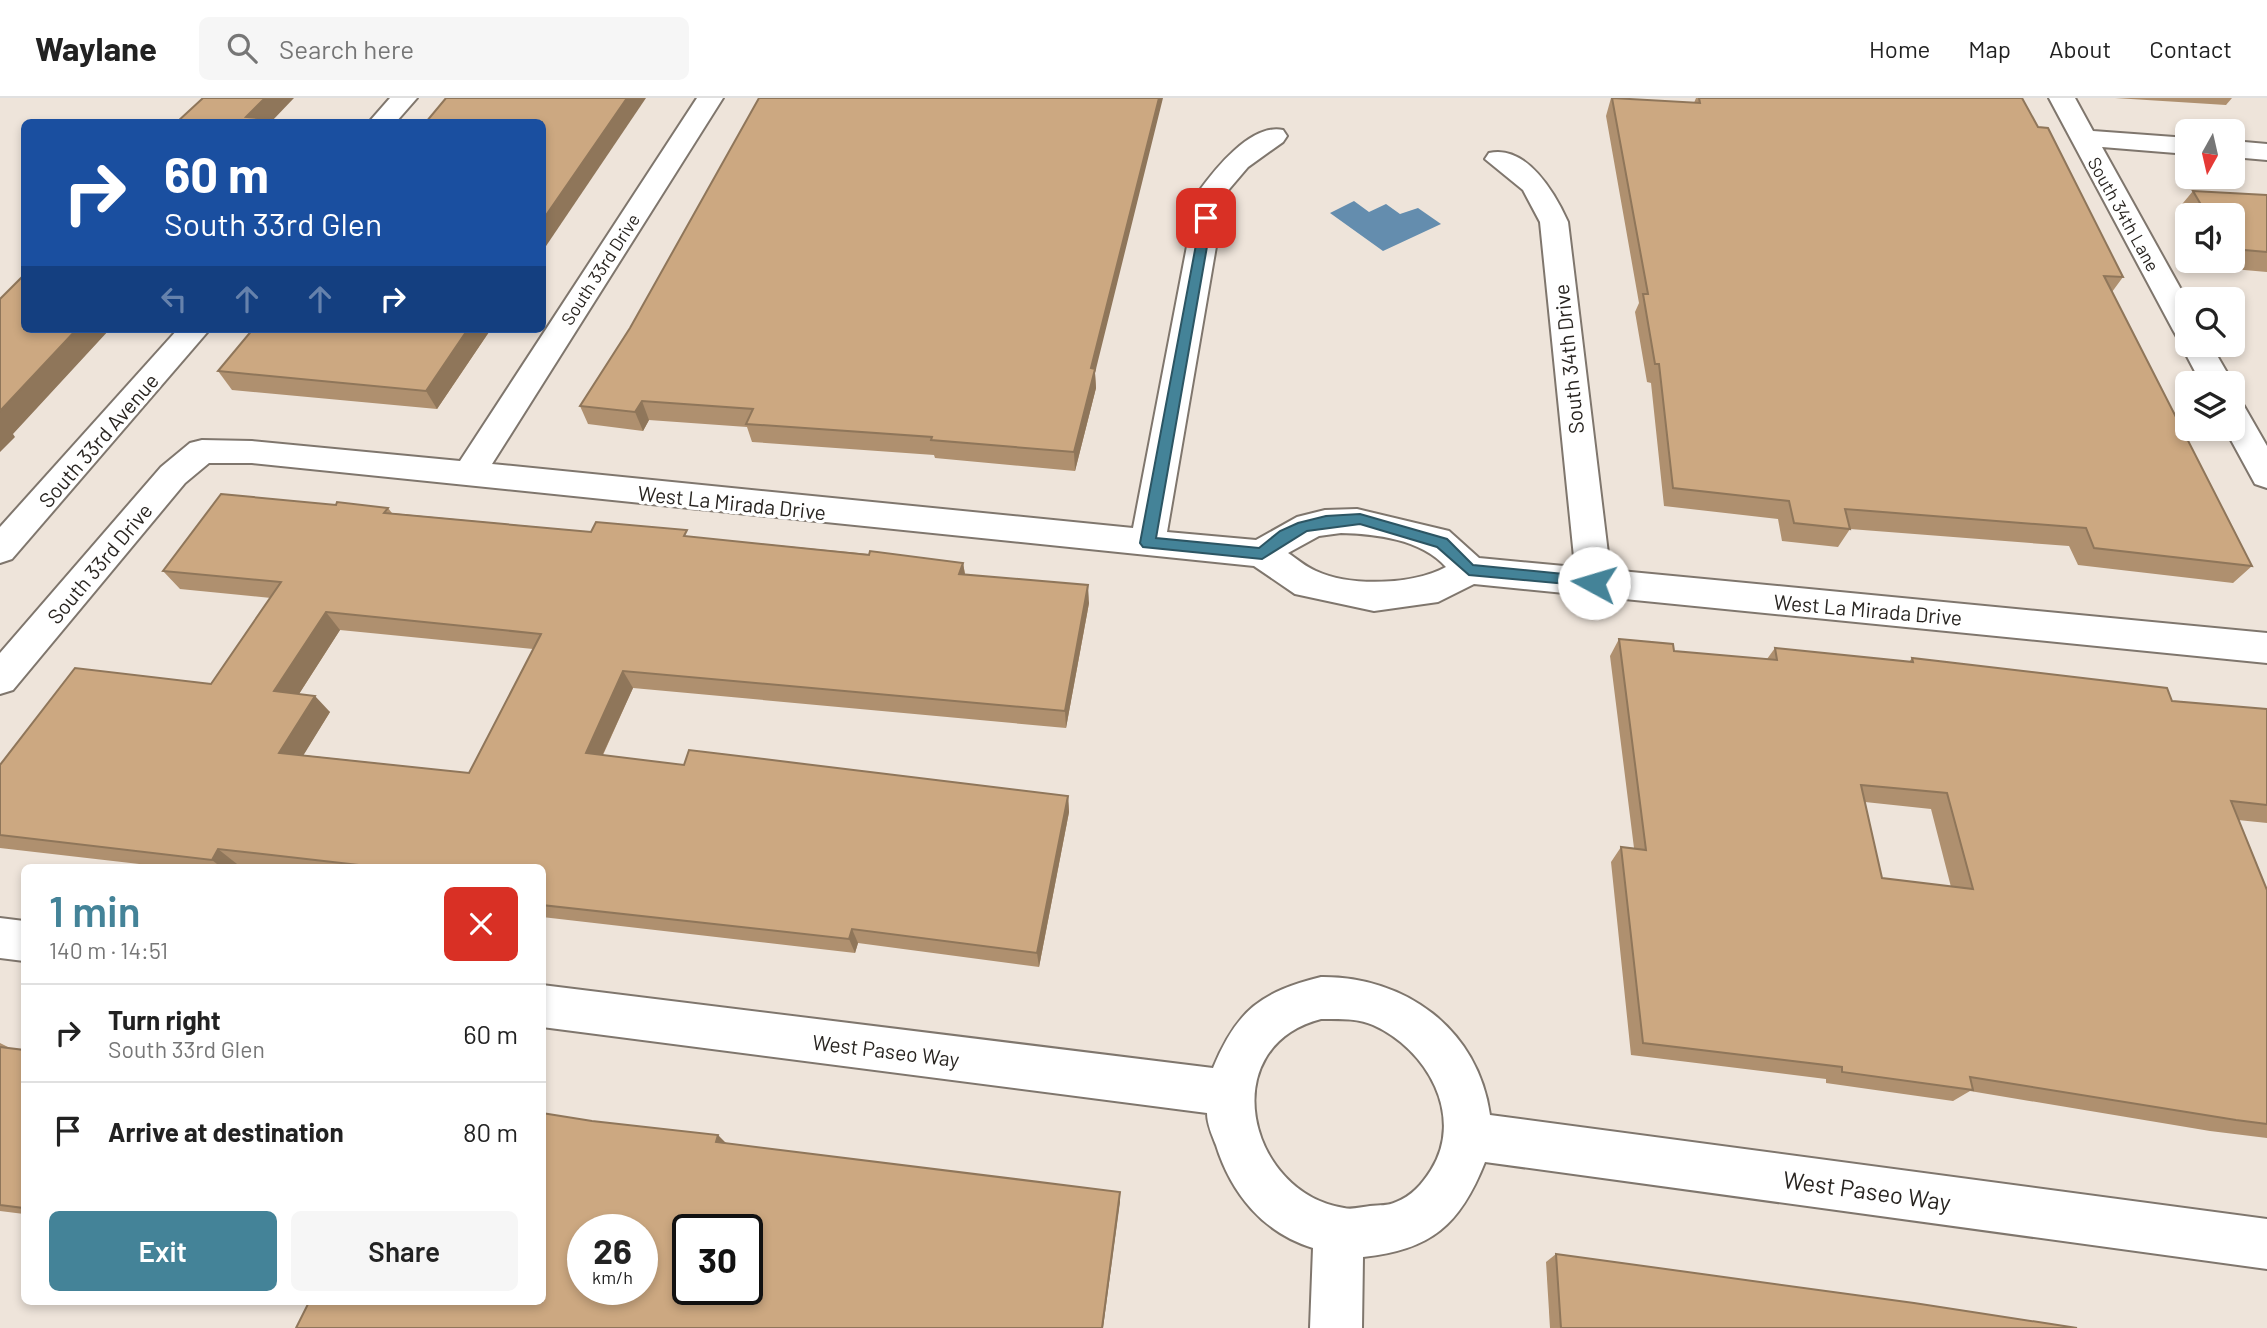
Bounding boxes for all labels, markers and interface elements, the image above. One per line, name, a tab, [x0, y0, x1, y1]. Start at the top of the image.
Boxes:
search box	[199, 17, 689, 80]
text: Waylane	[35, 28, 157, 68]
icon: search	[223, 29, 261, 67]
text: Search here	[279, 33, 414, 64]
text: Home	[1869, 34, 1930, 63]
text: Map	[1968, 34, 2011, 63]
text: About	[2049, 34, 2111, 63]
text: Contact	[2149, 34, 2232, 63]
north arrow	[2175, 119, 2245, 189]
map controls	[2175, 119, 2245, 441]
text: 60 m	[164, 144, 269, 203]
icon: right	[49, 147, 140, 238]
street label: South 34th Lane	[2083, 153, 2165, 275]
pin	[1176, 188, 1236, 248]
icon: arrive	[1187, 199, 1225, 237]
button: sound	[2175, 203, 2245, 273]
text: South 33rd Glen	[164, 204, 382, 242]
street label: South 33rd Drive	[556, 209, 644, 329]
icon: left	[155, 280, 193, 318]
icon: ahead	[228, 280, 266, 318]
icon: ahead	[301, 280, 339, 318]
icon: right	[374, 280, 412, 318]
street label: South 34th Drive	[1548, 283, 1588, 435]
button: search	[2175, 287, 2245, 357]
street label: South 33rd Avenue	[33, 368, 163, 512]
button: layers	[2175, 371, 2245, 441]
street label: West La Mirada Drive	[637, 480, 827, 524]
street label: South 33rd Drive	[41, 498, 157, 628]
position arrow	[1557, 546, 1631, 620]
street label: West La Mirada Drive	[1773, 588, 1963, 630]
text: 1 min	[49, 885, 141, 935]
button: close	[444, 887, 518, 961]
text: 140 m · 14:51	[49, 936, 168, 964]
text: Turn right	[108, 1004, 221, 1035]
icon: right	[49, 1014, 87, 1052]
text: 60 m	[463, 1018, 518, 1049]
street label: West Paseo Way	[811, 1029, 961, 1071]
text: South 33rd Glen	[108, 1035, 265, 1063]
icon: arrive	[49, 1112, 87, 1150]
text: Arrive at destination	[108, 1116, 344, 1147]
text: 80 m	[463, 1116, 518, 1147]
street label: West Paseo Way	[1781, 1164, 1953, 1216]
button: Exit	[49, 1211, 277, 1291]
button: Share	[291, 1211, 518, 1291]
speed limit sign: 30	[672, 1214, 763, 1305]
text: 26	[593, 1229, 632, 1271]
text: km/h	[592, 1266, 633, 1288]

